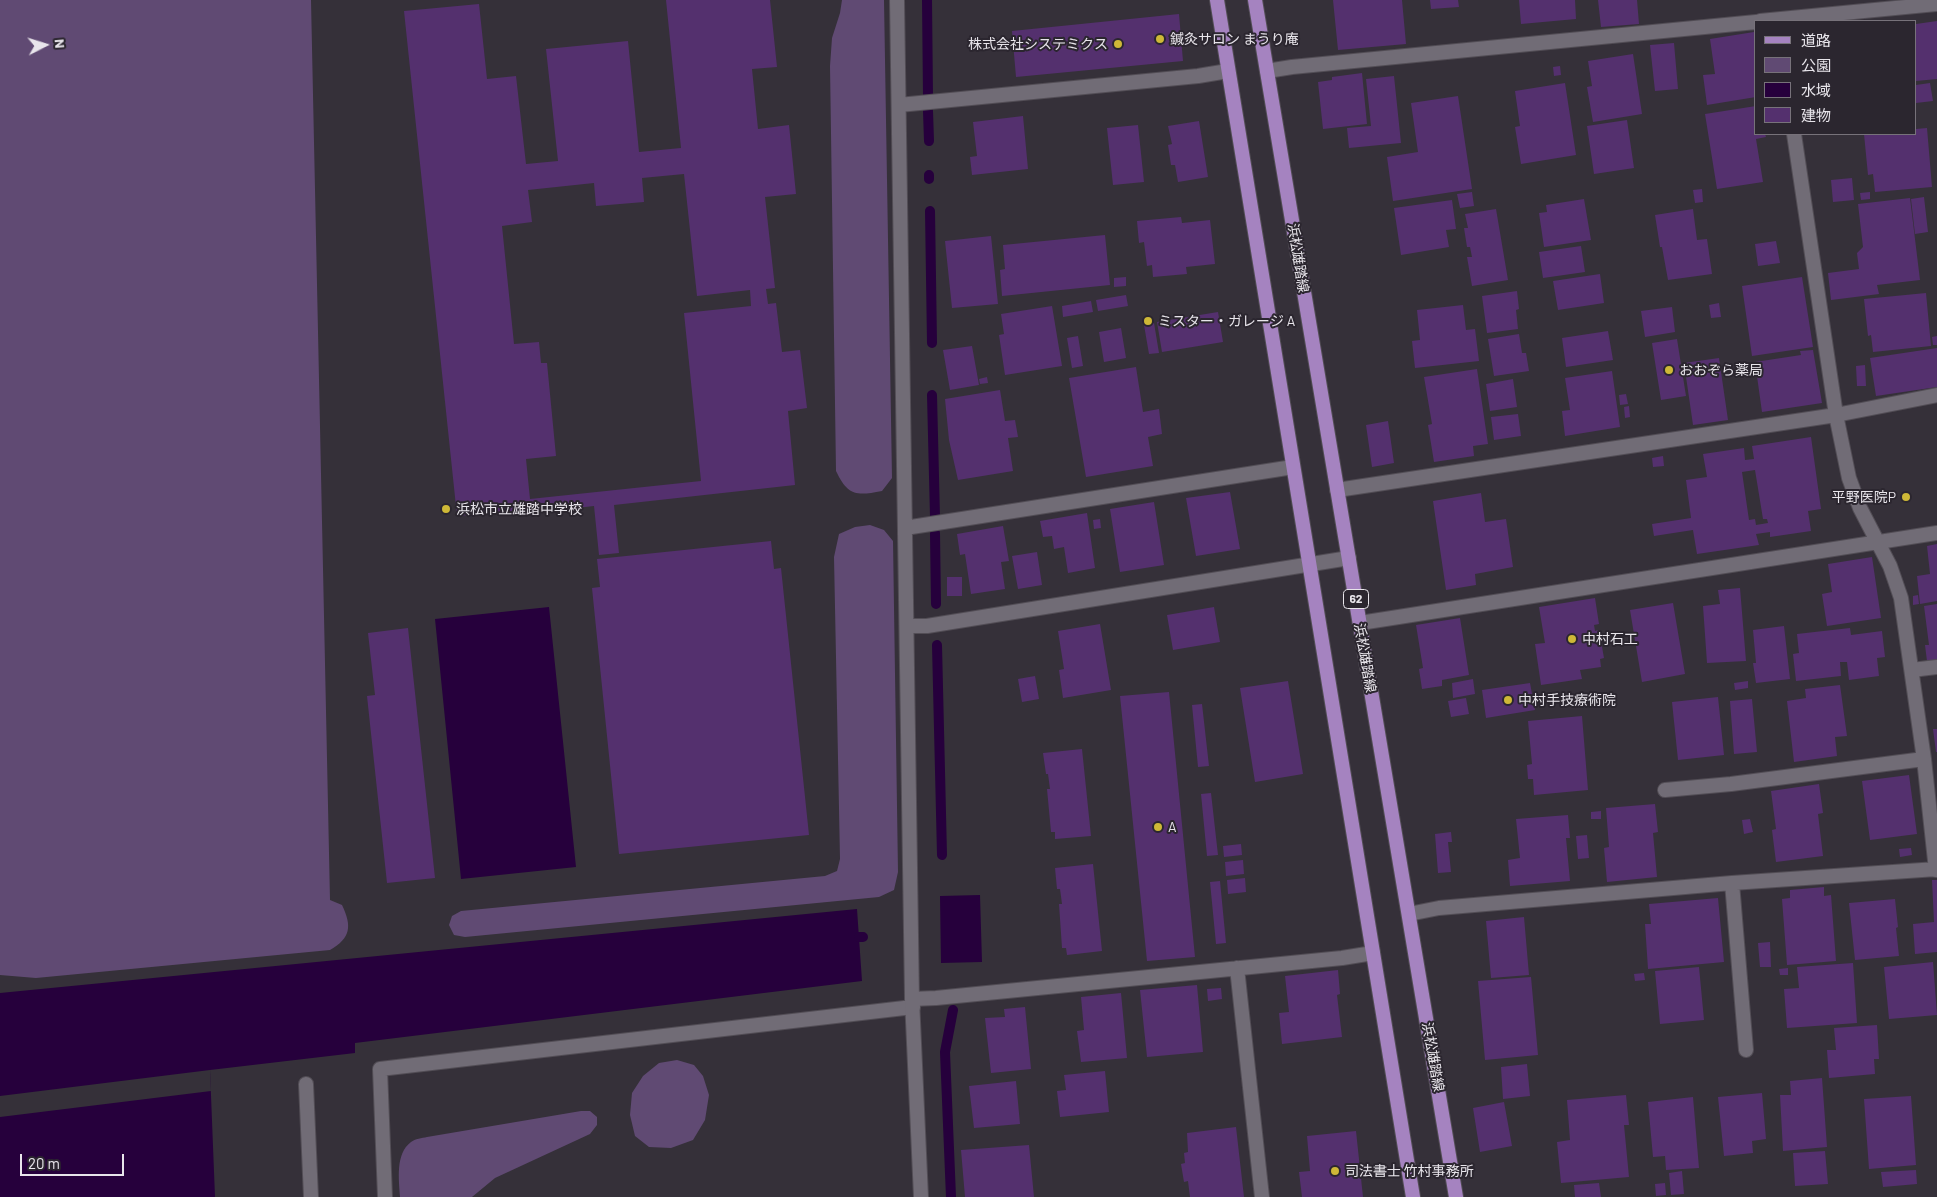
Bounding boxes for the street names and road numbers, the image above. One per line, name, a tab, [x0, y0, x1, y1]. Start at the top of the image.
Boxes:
street label: 浜松雄踏線	[1284, 222, 1312, 294]
road number: 62	[1344, 590, 1368, 608]
street label: 浜松雄踏線	[1351, 622, 1379, 694]
street label: 浜松雄踏線	[1419, 1021, 1447, 1093]

